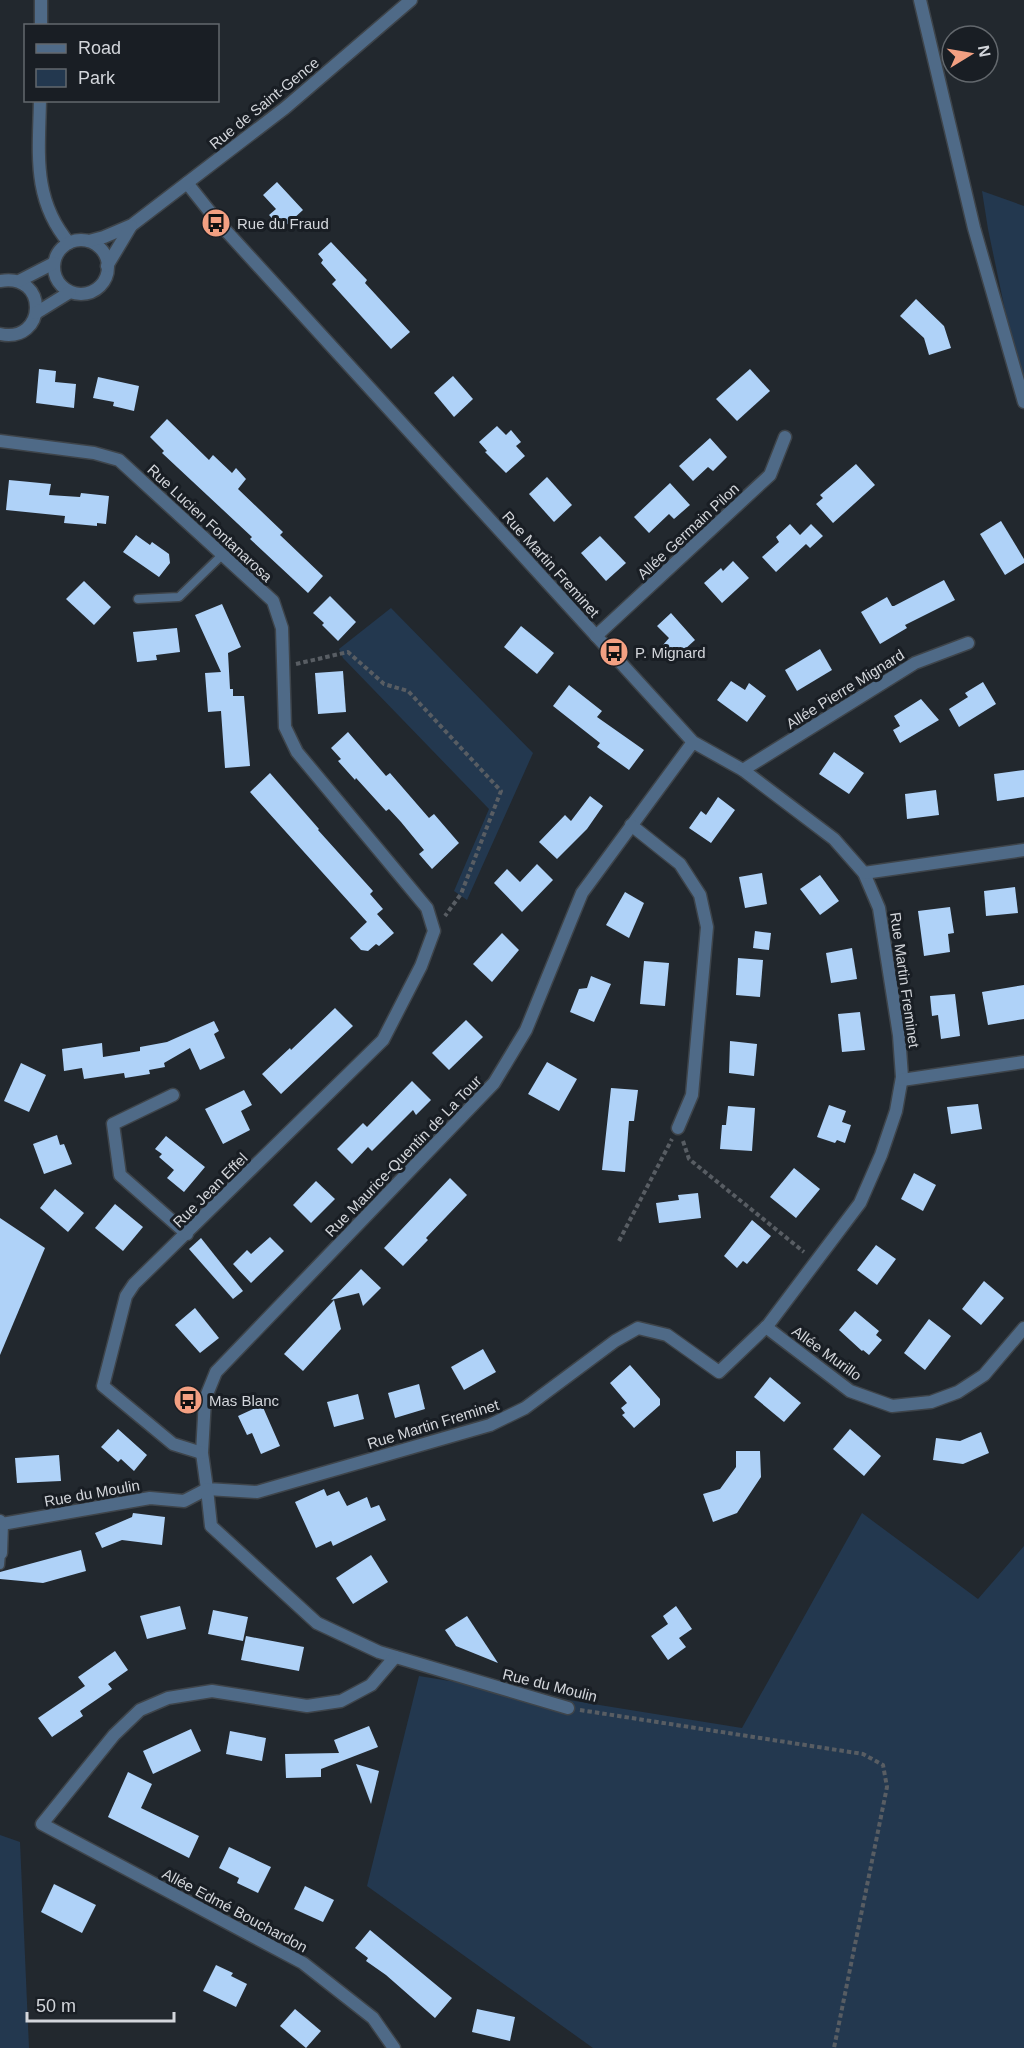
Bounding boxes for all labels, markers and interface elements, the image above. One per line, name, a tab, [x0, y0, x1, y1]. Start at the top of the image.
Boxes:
legend	[24, 24, 219, 102]
north arrow	[940, 24, 1000, 84]
text: Road	[78, 38, 121, 58]
text: N	[975, 44, 994, 59]
street label: Rue de Saint-Gence	[206, 54, 322, 152]
text: Park	[78, 68, 116, 88]
bus stop icon: Rue du Fraud	[200, 207, 232, 239]
place label: Rue du Fraud	[237, 215, 329, 232]
street label: Rue Lucien Fontanarosa	[144, 461, 276, 586]
street label: Allée Germain Pilon	[634, 480, 742, 582]
street label: Rue Martin Freminet	[499, 508, 604, 621]
bus stop icon: P. Mignard	[598, 636, 630, 668]
place label: P. Mignard	[635, 644, 706, 661]
street label: Allée Pierre Mignard	[783, 646, 907, 732]
street label: Rue Martin Freminet	[887, 911, 923, 1050]
street label: Rue Maurice-Quentin de La Tour	[321, 1072, 485, 1240]
street label: Rue Jean Effel	[169, 1149, 251, 1231]
street label: Allée Murillo	[789, 1322, 865, 1384]
bus stop icon: Mas Blanc	[172, 1384, 204, 1416]
place label: Mas Blanc	[209, 1392, 280, 1409]
street label: Rue Martin Freminet	[365, 1396, 502, 1452]
street label: Rue du Moulin	[43, 1476, 141, 1510]
street label: Rue du Moulin	[501, 1665, 599, 1705]
street label: Allée Edmé Bouchardon	[160, 1865, 310, 1955]
scale bar	[27, 1985, 174, 2023]
text: 50 m	[36, 1996, 76, 2016]

